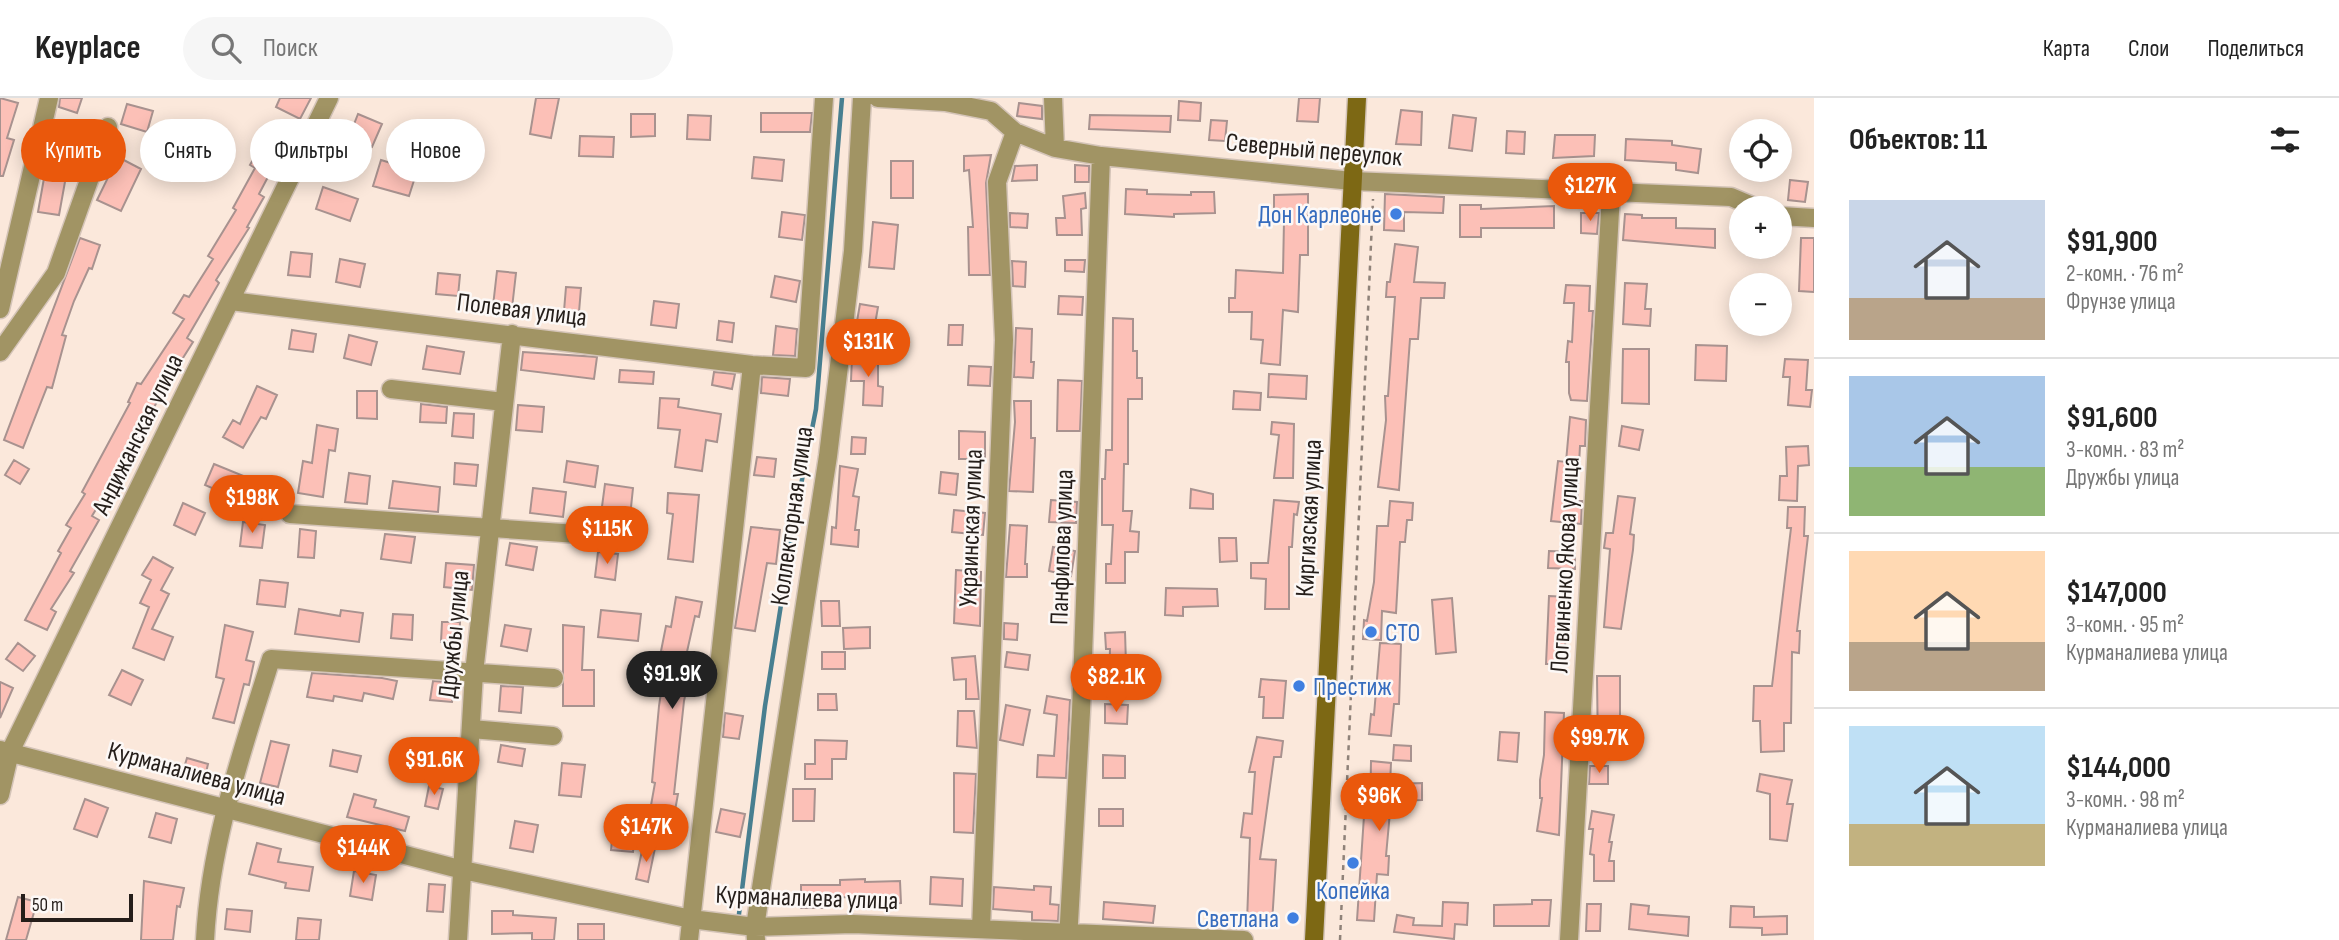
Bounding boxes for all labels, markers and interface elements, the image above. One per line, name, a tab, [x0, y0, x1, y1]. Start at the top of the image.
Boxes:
search box	[183, 17, 673, 80]
text: Keyplace	[35, 28, 141, 68]
icon: search	[207, 29, 245, 67]
text: Поиск	[263, 33, 318, 64]
text: Карта	[2043, 34, 2090, 63]
text: Слои	[2128, 34, 2169, 63]
text: Поделиться	[2207, 34, 2304, 63]
chip: Купить	[21, 119, 126, 182]
chip: Снять	[140, 119, 236, 182]
chip: Фильтры	[250, 119, 372, 182]
chip: Новое	[386, 119, 485, 182]
map controls	[1729, 119, 1792, 336]
button: locate	[1729, 119, 1792, 182]
icon: filters	[2266, 121, 2304, 159]
text: Объектов: 11	[1849, 122, 1987, 158]
street label: Северный переулок	[1224, 127, 1404, 174]
pin: $127K	[1541, 164, 1639, 223]
text: $127K	[1564, 172, 1616, 200]
button: +	[1729, 196, 1792, 259]
place label: Дон Карлеоне	[1258, 200, 1382, 231]
marker: Дон Карлеоне	[1388, 206, 1404, 222]
text: $91,900	[2066, 224, 2158, 260]
icon: home	[1905, 228, 1989, 312]
text: 2-комн. · 76 m²	[2066, 260, 2184, 288]
button: −	[1729, 273, 1792, 336]
street label: Полевая улица	[455, 287, 589, 334]
text: Фрунзе улица	[2066, 288, 2175, 316]
pin: $131K	[819, 320, 917, 379]
text: $131K	[842, 328, 894, 356]
street label: Андижанская улица	[86, 349, 191, 521]
text: $91,600	[2066, 400, 2158, 436]
icon: home	[1905, 404, 1989, 488]
street label: Коллекторная улица	[765, 425, 820, 608]
text: 3-комн. · 83 m²	[2066, 436, 2184, 464]
street label: Киргизская улица	[1290, 439, 1329, 598]
street label: Украинская улица	[953, 449, 990, 608]
street label: Логвиненко Якова улица	[1544, 456, 1587, 674]
text: Дружбы улица	[2066, 464, 2179, 492]
street label: Панфилова улица	[1044, 469, 1081, 625]
pin: $198K	[203, 476, 301, 535]
text: $198K	[225, 484, 279, 512]
pin: $115K	[558, 506, 656, 566]
text: $115K	[581, 515, 633, 543]
street label: Дружбы улица	[432, 569, 477, 699]
text: $147,000	[2066, 575, 2167, 611]
icon: home	[1905, 579, 1989, 663]
text: 3-комн. · 95 m²	[2066, 611, 2184, 639]
place label: СТО	[1385, 618, 1420, 649]
marker: СТО	[1363, 624, 1379, 640]
text: Курманалиева улица	[2066, 639, 2228, 667]
pin: $91.9K	[615, 652, 729, 711]
pin: $82.1K	[1059, 654, 1173, 714]
text: $91.9K	[642, 660, 702, 688]
text: $82.1K	[1087, 663, 1145, 691]
place label: Престиж	[1313, 672, 1391, 703]
marker: Престиж	[1291, 678, 1307, 694]
pin: $99.7K	[1542, 716, 1656, 775]
text: $99.7K	[1569, 724, 1629, 752]
street label: Курманалиева улица	[104, 736, 289, 813]
pin: $91.6K	[377, 738, 491, 797]
text: $91.6K	[404, 746, 464, 774]
text: $144,000	[2066, 750, 2171, 786]
icon: home	[1905, 754, 1989, 838]
pin: $96K	[1338, 774, 1420, 833]
text: $96K	[1357, 782, 1401, 810]
text: 3-комн. · 98 m²	[2066, 786, 2185, 814]
pin: $147K	[597, 804, 695, 864]
text: $147K	[620, 813, 672, 841]
text: Курманалиева улица	[2066, 814, 2228, 842]
pin: $144K	[314, 826, 412, 885]
text: $144K	[336, 834, 390, 862]
marker: Копейка	[1345, 855, 1361, 871]
place label: Копейка	[1316, 876, 1390, 907]
street label: Курманалиева улица	[715, 880, 899, 917]
scale bar	[21, 891, 133, 923]
text: 50 m	[32, 894, 63, 917]
place label: Светлана	[1197, 904, 1279, 935]
marker: Светлана	[1285, 910, 1301, 926]

